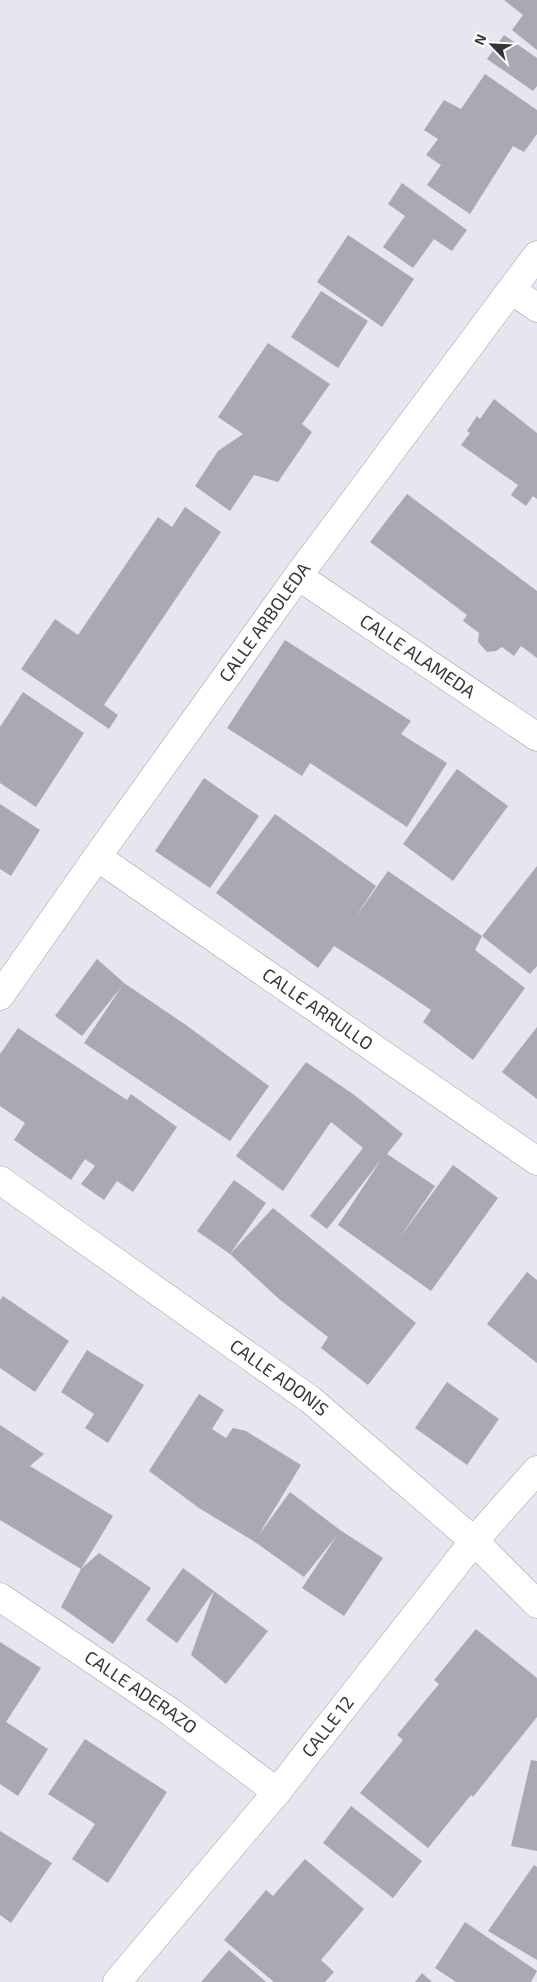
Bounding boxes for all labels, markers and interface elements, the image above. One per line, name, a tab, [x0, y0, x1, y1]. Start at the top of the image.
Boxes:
north arrow	[467, 20, 517, 70]
text: N	[470, 31, 489, 48]
street label: CALLE ARBOLEDA	[214, 557, 315, 686]
street label: CALLE ALAMEDA	[356, 609, 481, 703]
street label: CALLE ARRULLO	[259, 963, 378, 1054]
street label: CALLE ADONIS	[226, 1334, 333, 1420]
street label: CALLE ADERAZO	[81, 1645, 202, 1738]
street label: CALLE 12	[297, 1692, 358, 1761]

